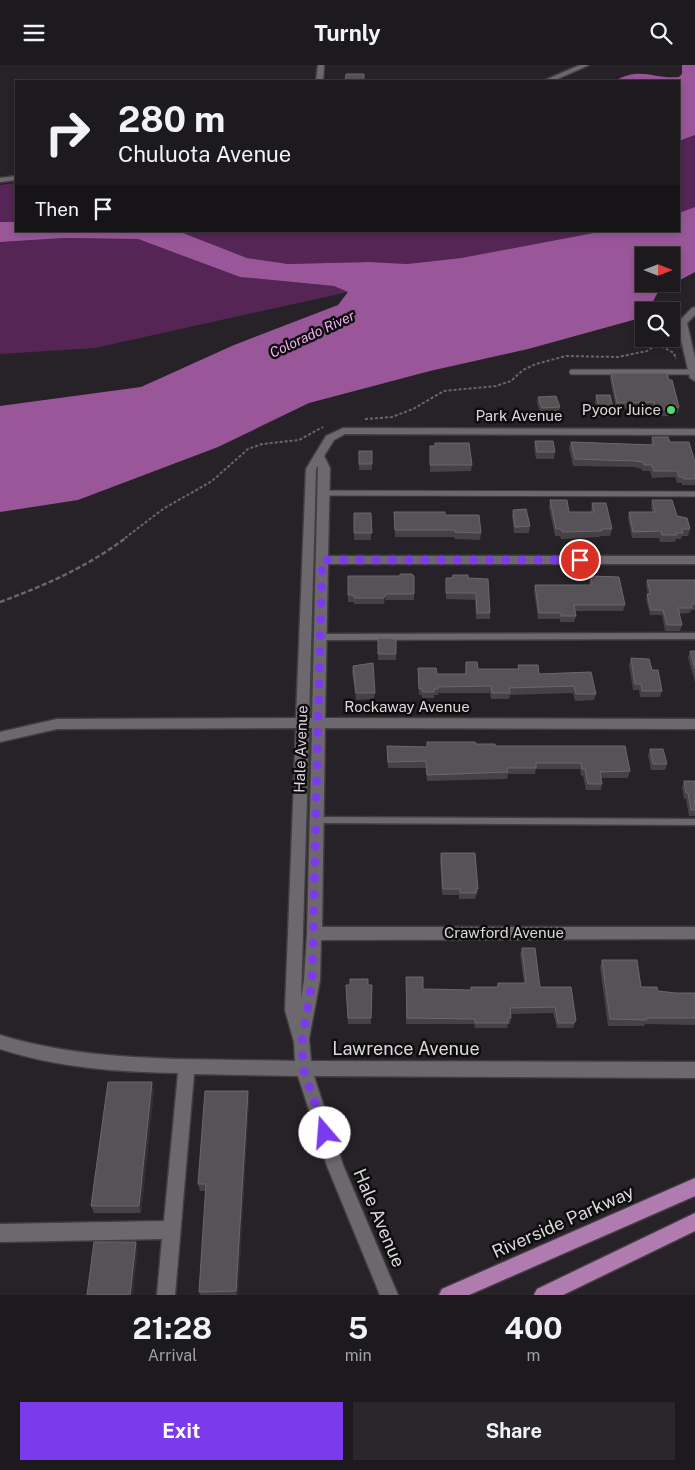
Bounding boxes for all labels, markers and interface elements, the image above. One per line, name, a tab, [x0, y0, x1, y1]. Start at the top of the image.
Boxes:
icon: menu	[20, 19, 48, 47]
icon: search	[647, 19, 675, 47]
text: Turnly	[314, 20, 381, 46]
text: 280 m	[118, 99, 225, 140]
icon: right	[35, 100, 100, 165]
text: Chuluota Avenue	[118, 141, 291, 167]
icon: arrive	[89, 195, 117, 223]
text: Then	[35, 198, 79, 220]
north arrow	[635, 247, 680, 293]
map controls	[635, 247, 680, 347]
button: search	[635, 302, 680, 347]
water label: Colorado River	[267, 307, 358, 361]
place label: Pyoor Juice	[582, 401, 661, 418]
marker: Pyoor Juice	[665, 404, 677, 416]
street label: Park Avenue	[475, 407, 563, 424]
pin	[559, 539, 601, 581]
icon: arrive	[566, 546, 594, 574]
street label: Rockaway Avenue	[344, 698, 470, 715]
street label: Hale Avenue	[290, 705, 311, 793]
street label: Crawford Avenue	[444, 924, 564, 941]
street label: Lawrence Avenue	[332, 1038, 480, 1059]
position arrow	[298, 1106, 350, 1158]
street label: Hale Avenue	[349, 1165, 410, 1270]
street label: Riverside Parkway	[489, 1181, 637, 1262]
text: 21:28	[132, 1310, 212, 1346]
text: 5	[348, 1310, 368, 1346]
text: 400	[504, 1310, 563, 1346]
text: Arrival	[148, 1346, 197, 1365]
text: min	[345, 1346, 372, 1365]
text: m	[526, 1346, 540, 1365]
button: Exit	[20, 1402, 343, 1460]
button: Share	[353, 1402, 675, 1460]

